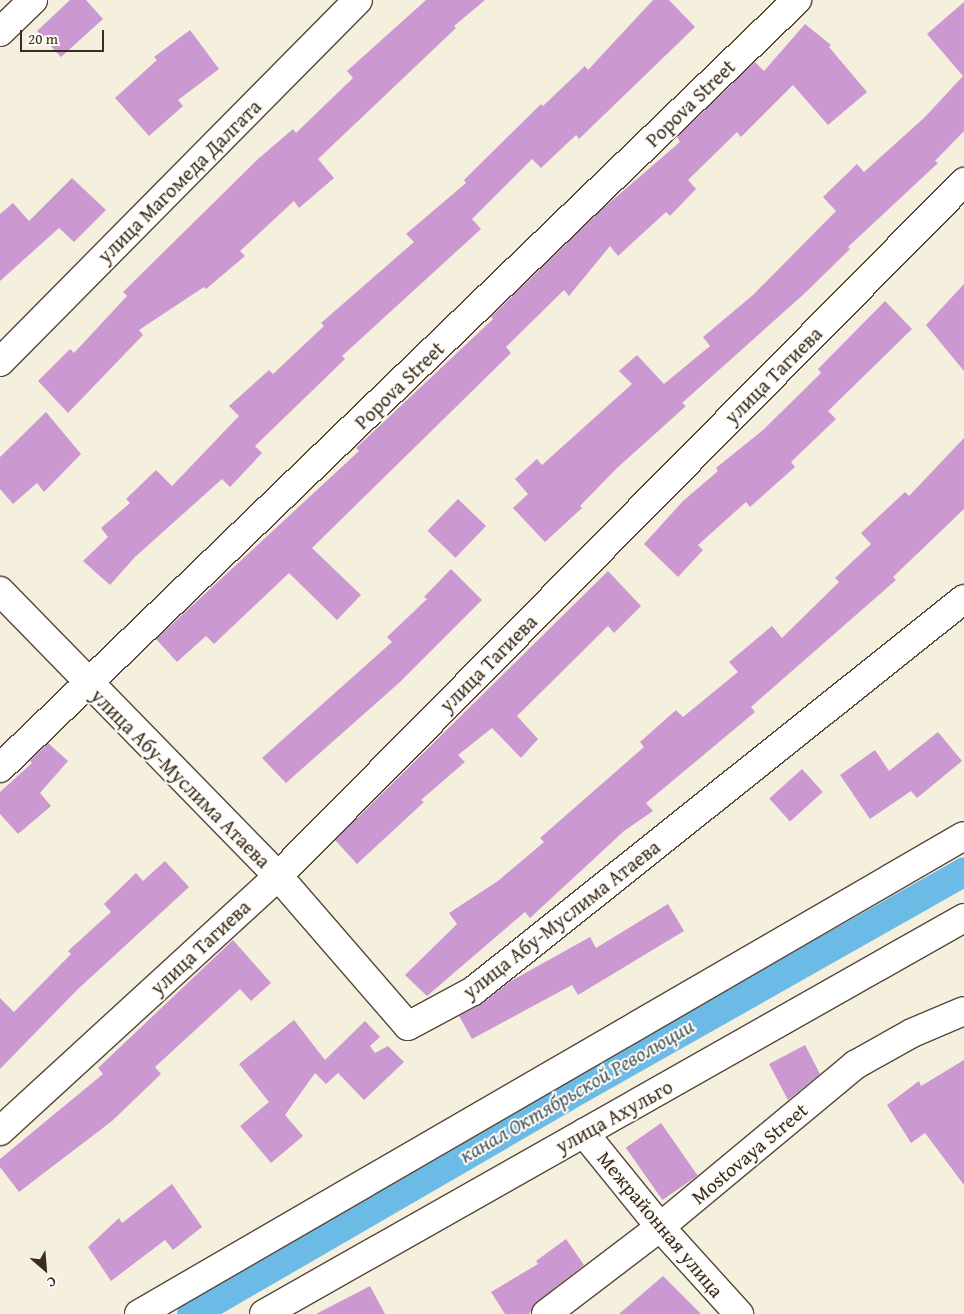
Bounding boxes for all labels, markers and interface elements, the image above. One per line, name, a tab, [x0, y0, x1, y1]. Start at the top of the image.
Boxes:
scale bar	[22, 20, 106, 52]
text: 20 m	[28, 28, 58, 49]
street label: Popova Street	[640, 54, 740, 152]
street label: улица Магомеда Далгата	[92, 94, 266, 268]
street label: улица Тагиева	[719, 321, 827, 429]
street label: Popova Street	[349, 336, 449, 434]
street label: улица Тагиева	[434, 609, 542, 717]
street label: улица Абу-Муслима Атаева	[86, 683, 276, 873]
street label: улица Абу-Муслима Атаева	[458, 835, 664, 1003]
street label: улица Тагиева	[145, 895, 255, 999]
water label: канал Октябрьской Революции	[455, 1013, 699, 1169]
street label: улица Ахульго	[551, 1074, 677, 1158]
street label: Mostovaya Street	[686, 1097, 812, 1209]
street label: Межрайонная улица	[593, 1146, 729, 1302]
north arrow	[20, 1244, 70, 1294]
text: С	[44, 1272, 60, 1293]

